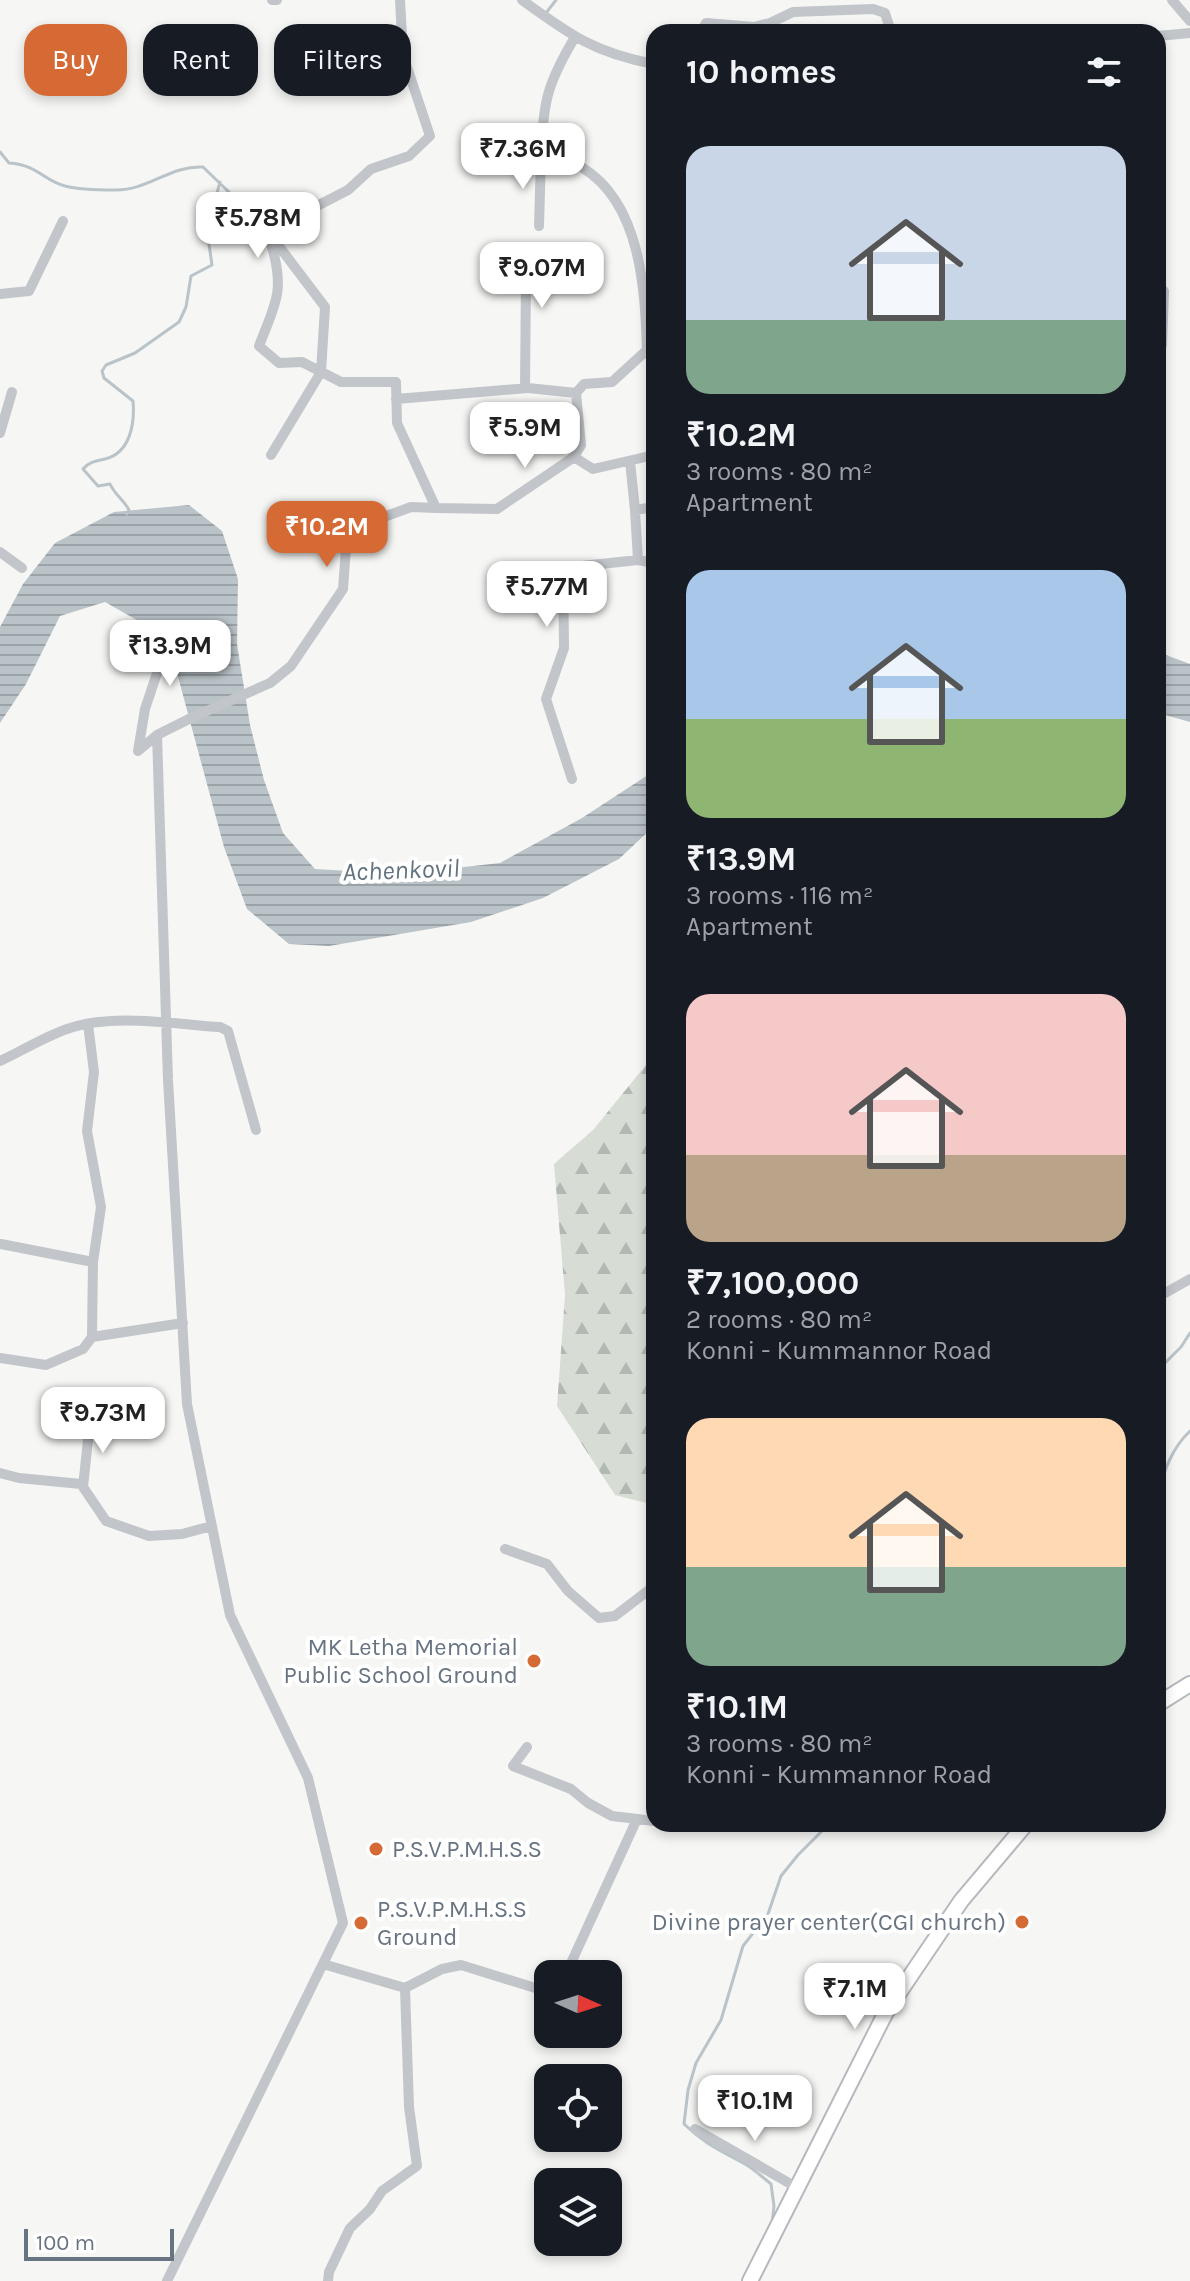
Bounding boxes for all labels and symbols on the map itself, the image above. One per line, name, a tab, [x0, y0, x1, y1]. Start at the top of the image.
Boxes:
pin: ₹7.36M	[458, 123, 588, 191]
pin: ₹5.78M	[193, 192, 323, 260]
pin: ₹9.07M	[477, 242, 607, 310]
pin: ₹5.9M	[469, 402, 581, 470]
pin: ₹10.2M	[262, 501, 392, 569]
pin: ₹5.77M	[482, 561, 612, 629]
pin: ₹13.9M	[105, 620, 235, 688]
water label: Achenkovil	[342, 852, 460, 888]
pin: ₹9.73M	[38, 1387, 168, 1455]
place label: MK Letha Memorial Public School Ground	[283, 1633, 518, 1689]
marker: MK Letha Memorial Public School Ground	[525, 1652, 543, 1670]
place label: P.S.V.P.M.H.S.S	[392, 1835, 542, 1863]
marker: P.S.V.P.M.H.S.S	[367, 1840, 385, 1858]
place label: P.S.V.P.M.H.S.S Ground	[377, 1895, 527, 1951]
place label: Divine prayer center(CGI church)	[652, 1908, 1006, 1936]
marker: Divine prayer center(CGI church)	[1013, 1913, 1031, 1931]
marker: P.S.V.P.M.H.S.S Ground	[352, 1914, 370, 1932]
north arrow	[534, 1960, 622, 2048]
pin: ₹7.1M	[799, 1963, 911, 2031]
pin: ₹10.1M	[690, 2075, 820, 2143]
scale bar	[24, 2225, 174, 2261]

